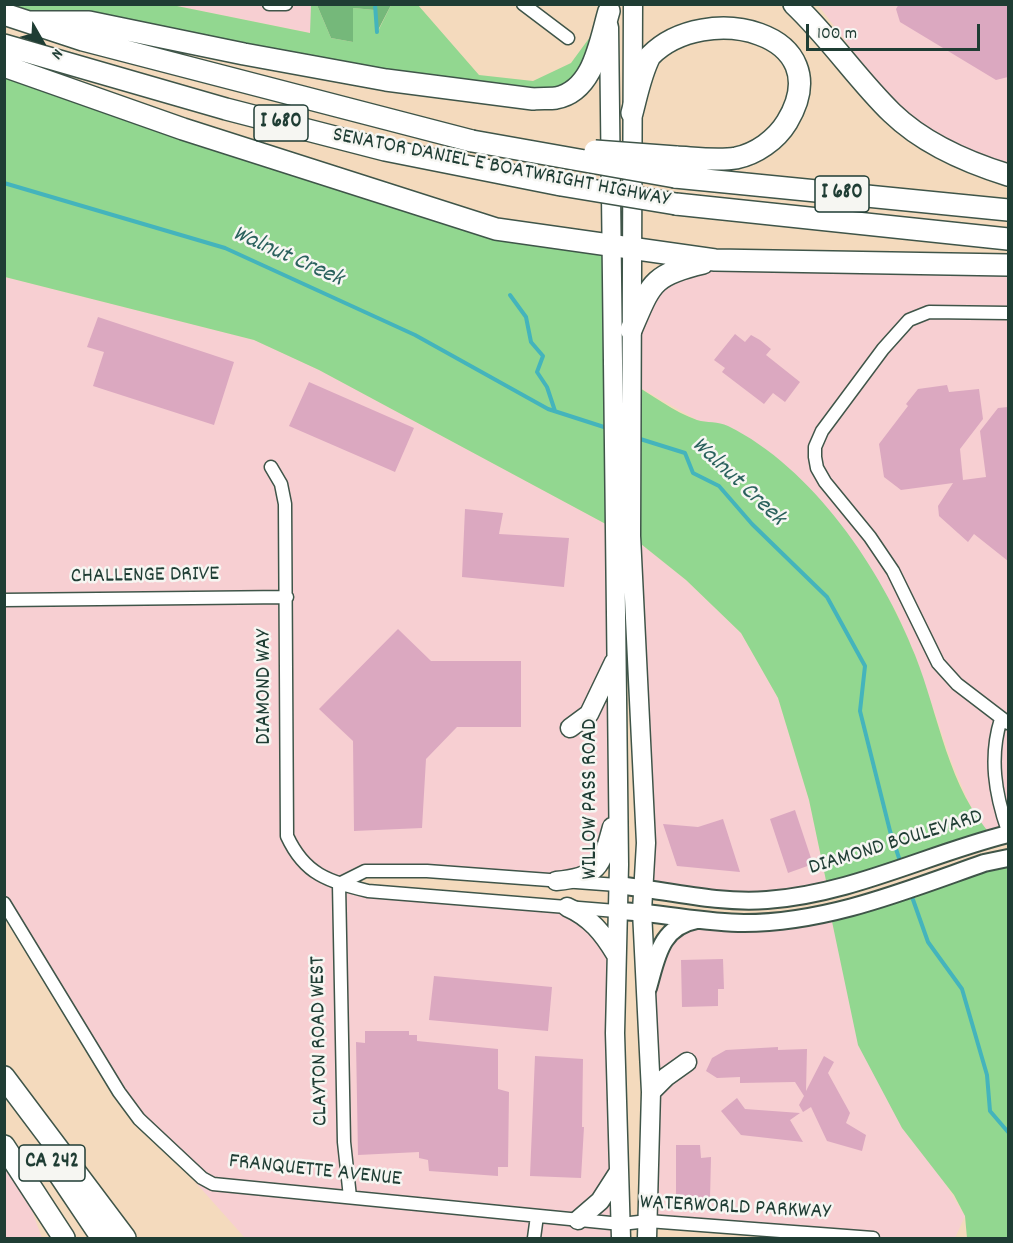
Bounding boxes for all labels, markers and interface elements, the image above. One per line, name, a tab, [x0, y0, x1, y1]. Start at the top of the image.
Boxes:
north arrow	[12, 12, 72, 72]
scale bar	[809, 12, 983, 50]
text: 100 m	[817, 22, 857, 47]
text: N	[45, 43, 68, 64]
road number: I 680	[254, 105, 308, 141]
street label: SENATOR DANIEL E BOATWRIGHT HIGHWAY	[330, 123, 672, 215]
road number: I 680	[815, 176, 869, 212]
water label: Walnut Creek	[227, 221, 347, 295]
water label: Walnut Creek	[684, 432, 790, 534]
street label: CHALLENGE DRIVE	[70, 563, 220, 591]
street label: DIAMOND WAY	[253, 629, 279, 745]
street label: WILLOW PASS ROAD	[579, 719, 605, 879]
street label: DIAMOND BOULEVARD	[806, 805, 986, 883]
street label: CLAYTON ROAD WEST	[306, 956, 336, 1126]
road number: CA 242	[19, 1145, 85, 1181]
street label: FRANQUETTE AVENUE	[227, 1150, 403, 1194]
street label: WATERWORLD PARKWAY	[639, 1191, 831, 1227]

